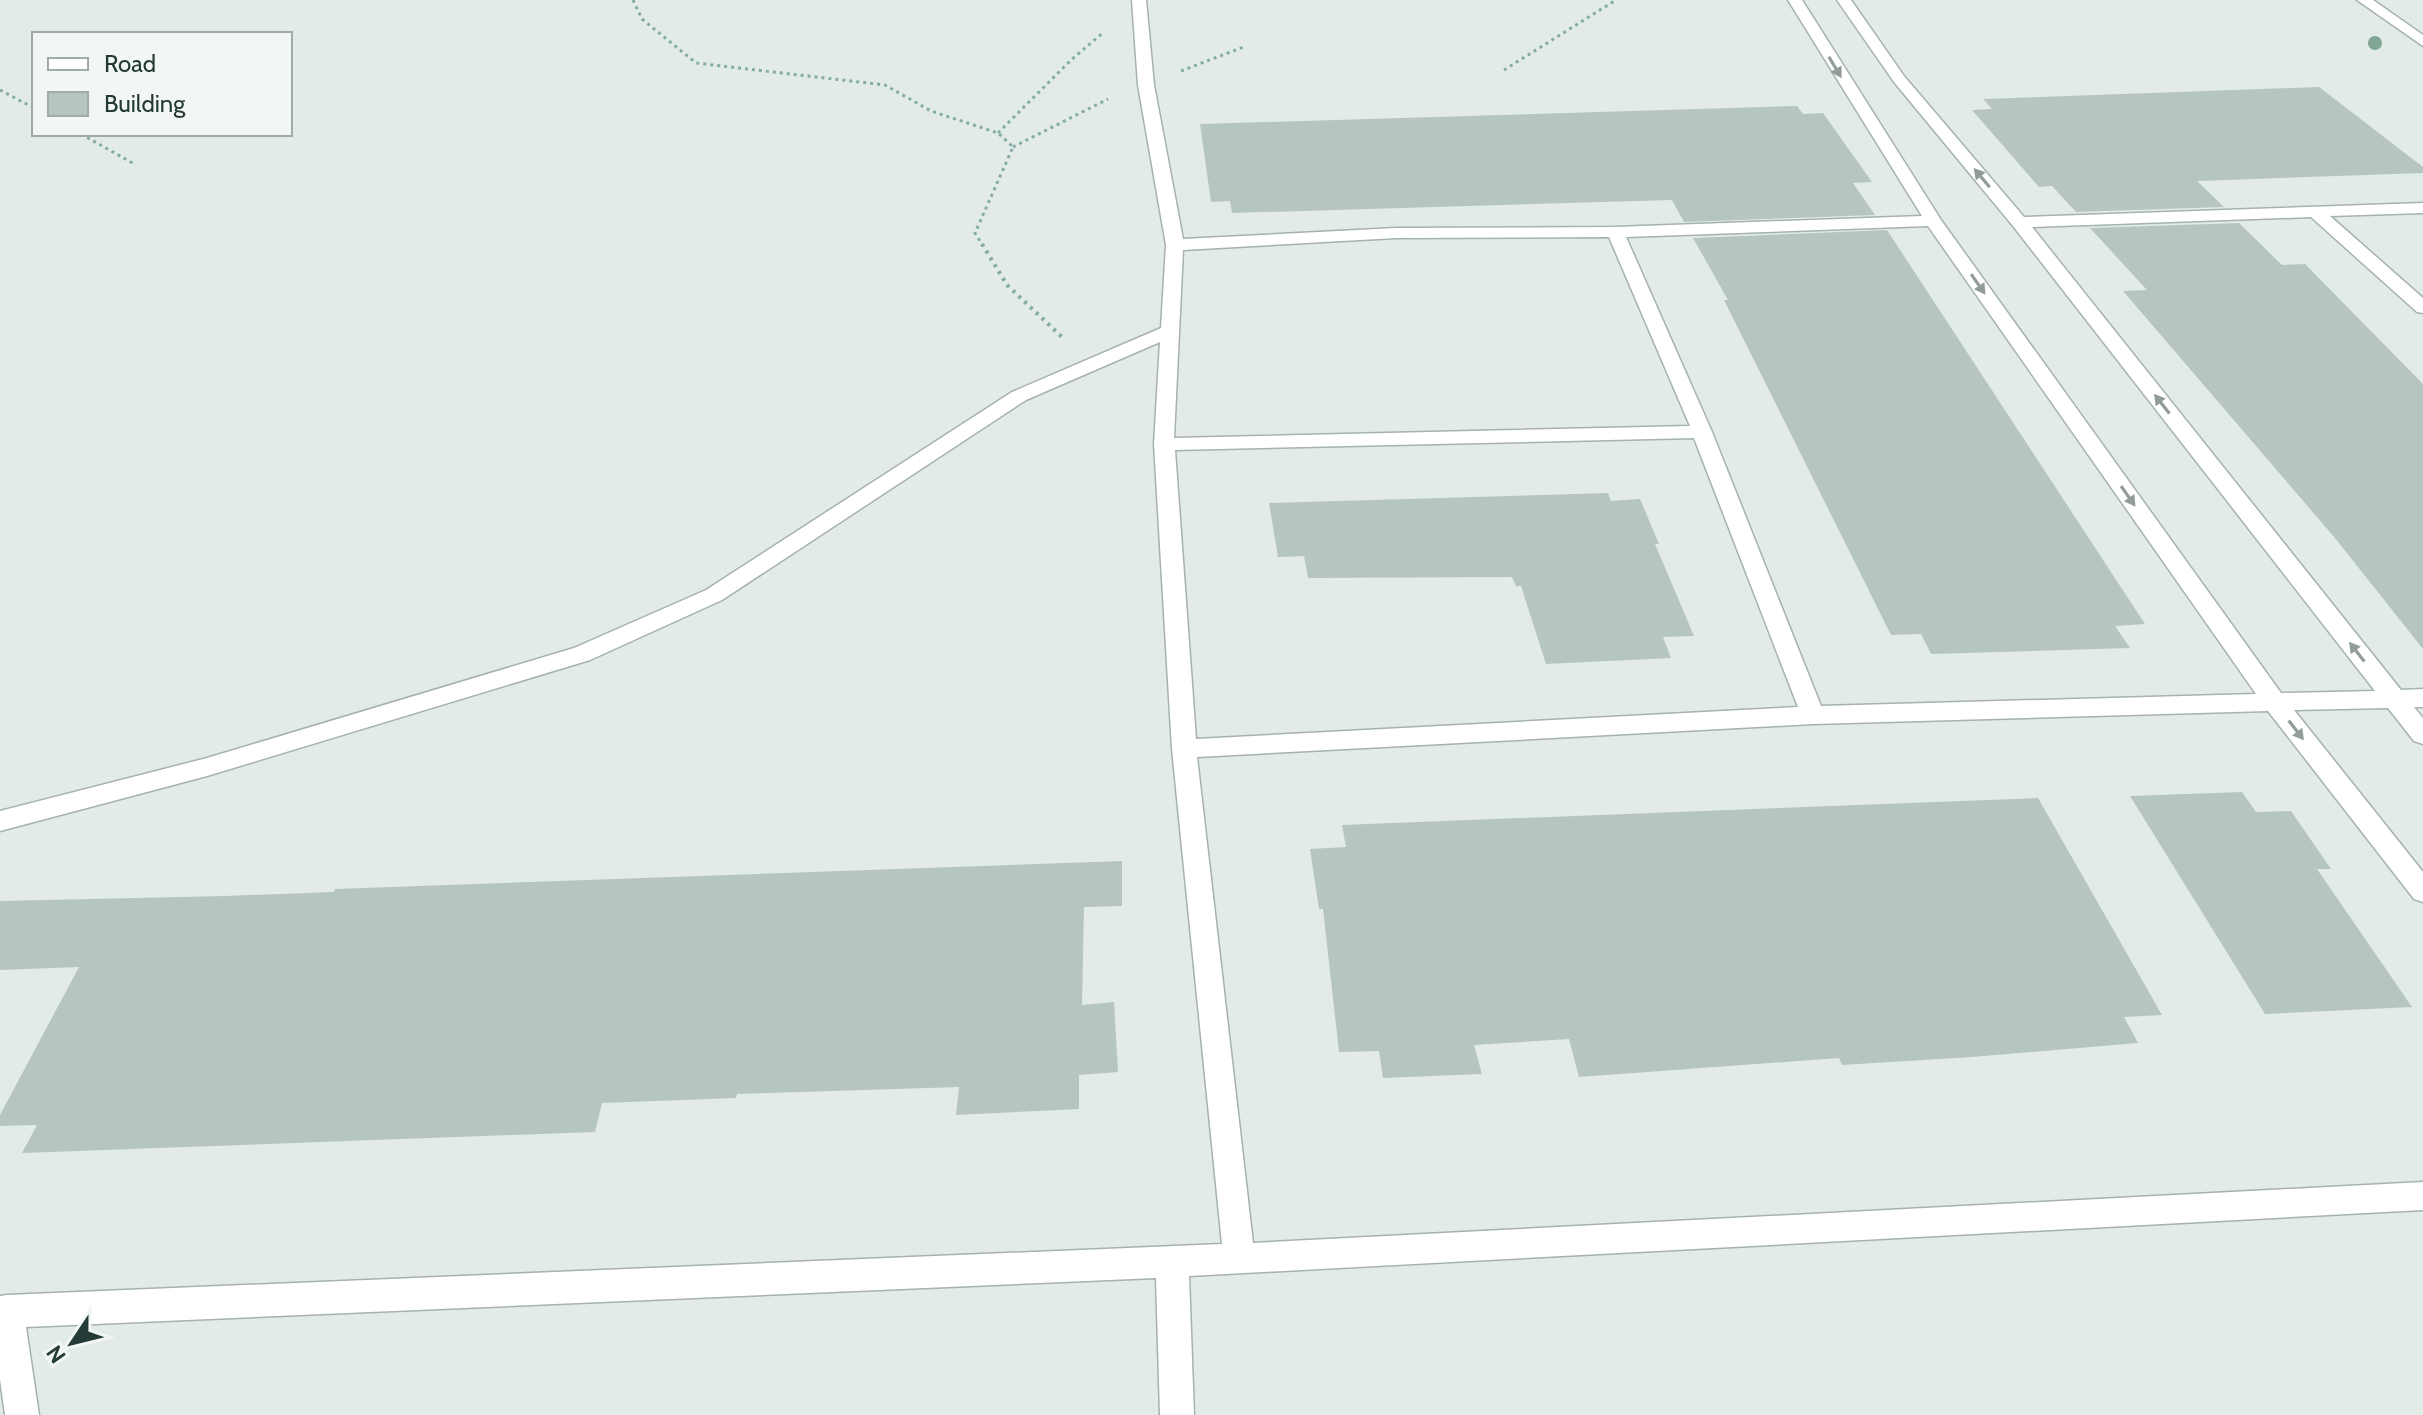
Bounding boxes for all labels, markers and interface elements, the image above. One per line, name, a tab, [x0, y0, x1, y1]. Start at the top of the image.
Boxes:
legend	[32, 32, 292, 136]
text: Road	[104, 49, 156, 78]
one-way arrow	[1827, 56, 1841, 78]
text: Building	[104, 89, 186, 118]
one-way arrow	[1974, 169, 1991, 189]
one-way arrow	[1970, 274, 1985, 295]
one-way arrow	[2154, 394, 2170, 414]
one-way arrow	[2120, 486, 2135, 507]
one-way arrow	[2350, 642, 2366, 662]
one-way arrow	[2288, 720, 2304, 740]
north arrow	[32, 1303, 112, 1383]
text: N	[41, 1340, 72, 1368]

